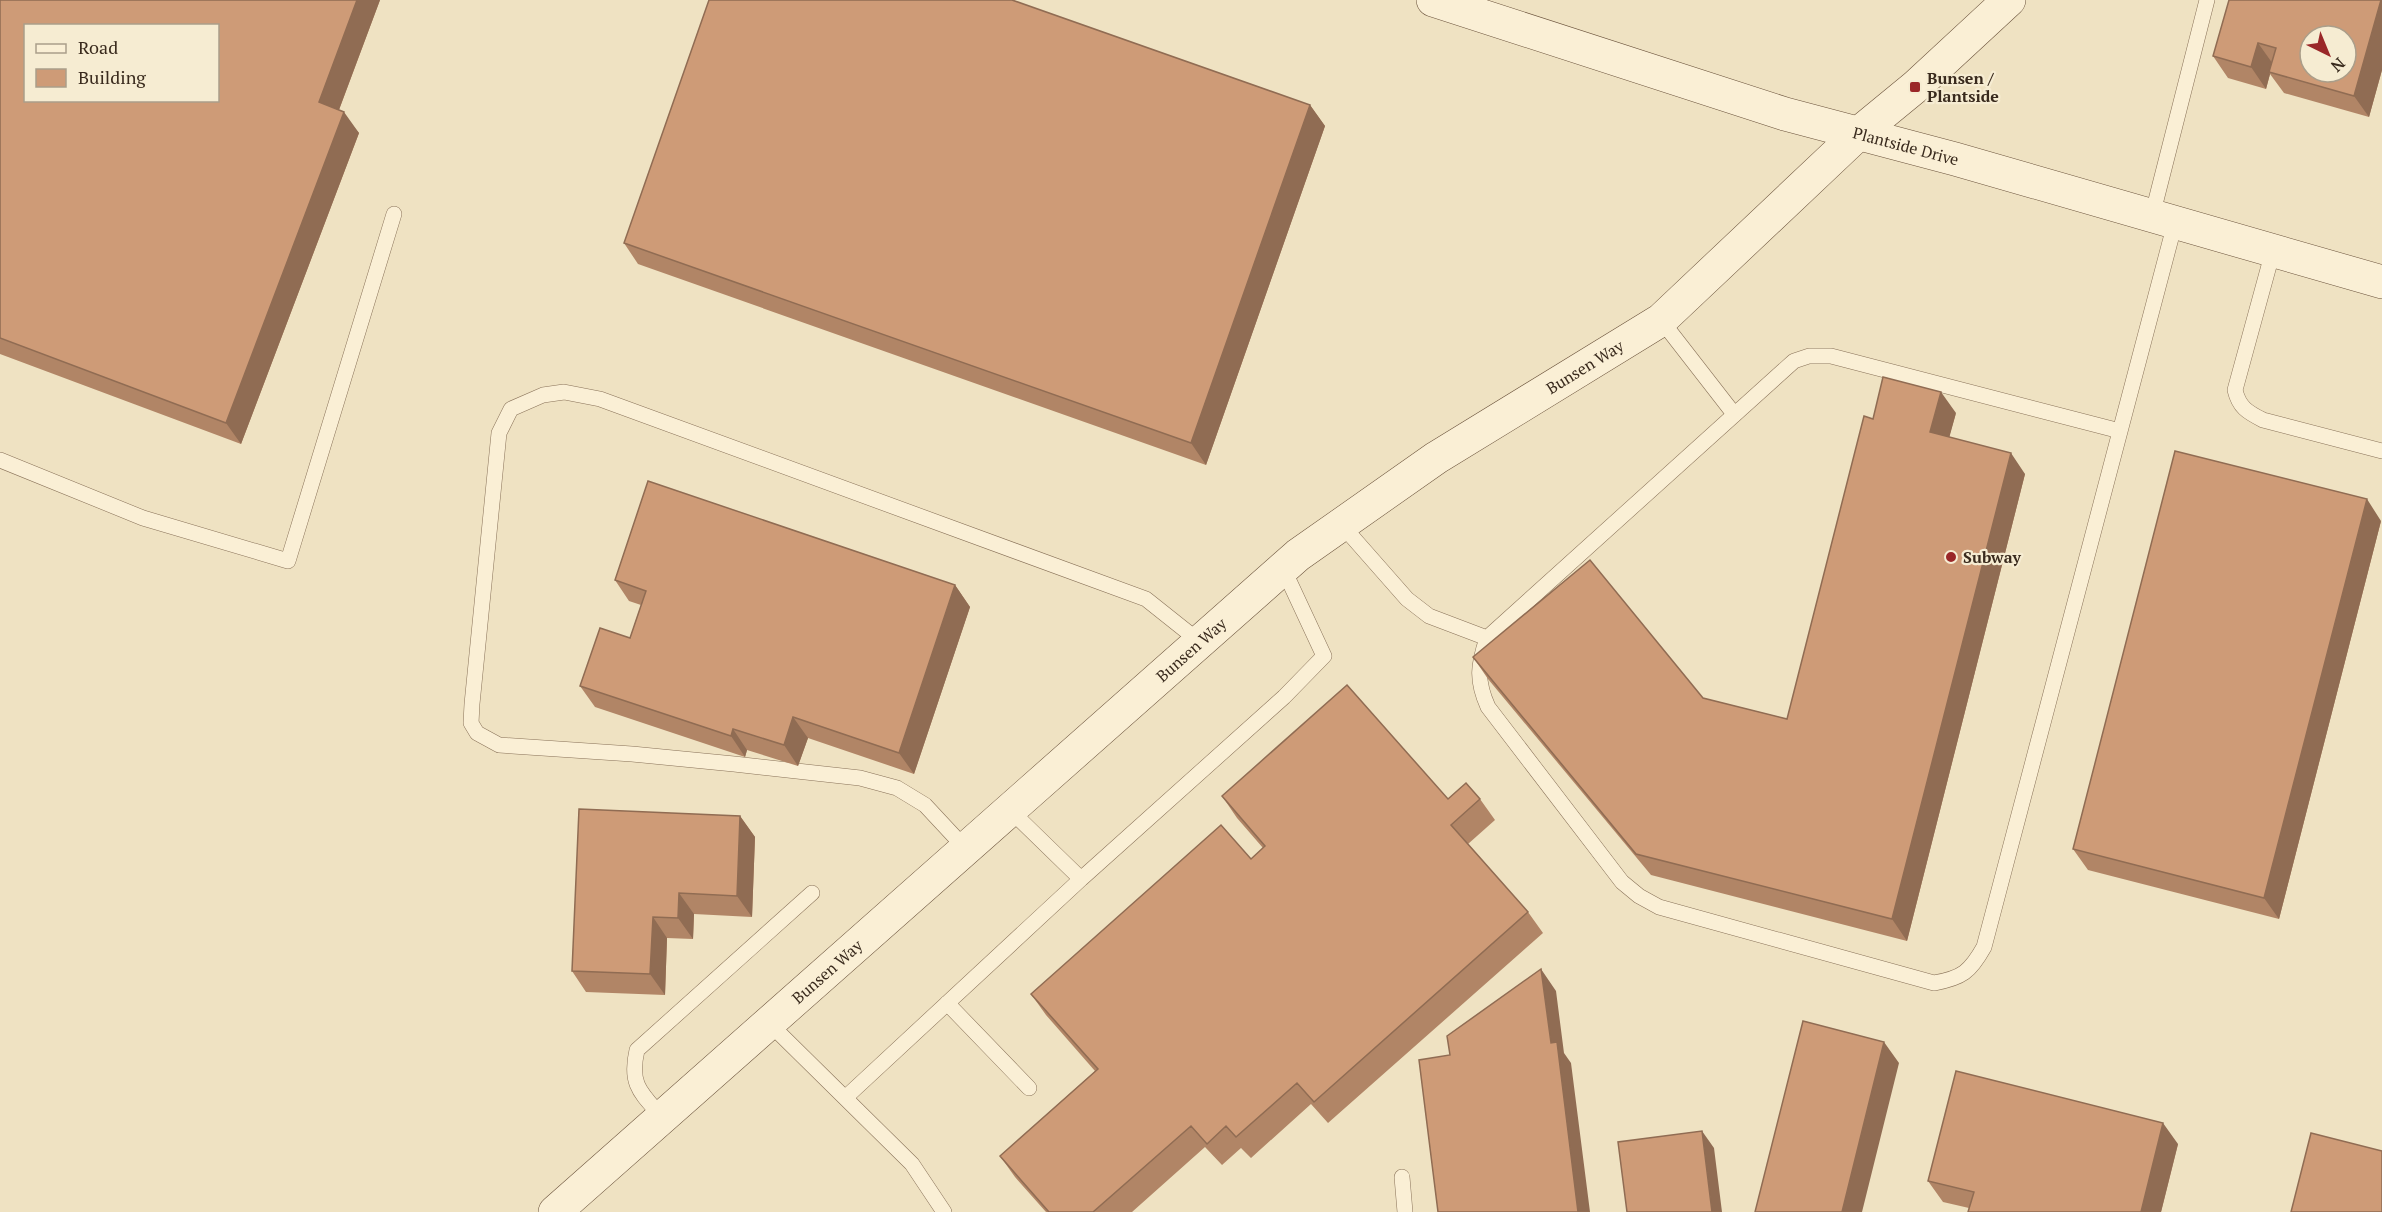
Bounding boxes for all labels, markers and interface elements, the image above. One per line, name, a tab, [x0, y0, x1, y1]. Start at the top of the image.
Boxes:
legend	[24, 24, 219, 102]
north arrow	[2298, 24, 2358, 84]
text: Road	[78, 35, 118, 59]
text: N	[2326, 53, 2350, 77]
text: Building	[78, 65, 146, 89]
place label: Bunsen / Plantside	[1927, 67, 1999, 107]
marker: Bunsen / Plantside	[1908, 80, 1922, 94]
street label: Plantside Drive	[1850, 121, 1961, 171]
street label: Bunsen Way	[1542, 334, 1628, 399]
place label: Subway	[1963, 546, 2022, 568]
marker: Subway	[1944, 550, 1958, 564]
street label: Bunsen Way	[1151, 612, 1232, 687]
street label: Bunsen Way	[787, 934, 868, 1009]

